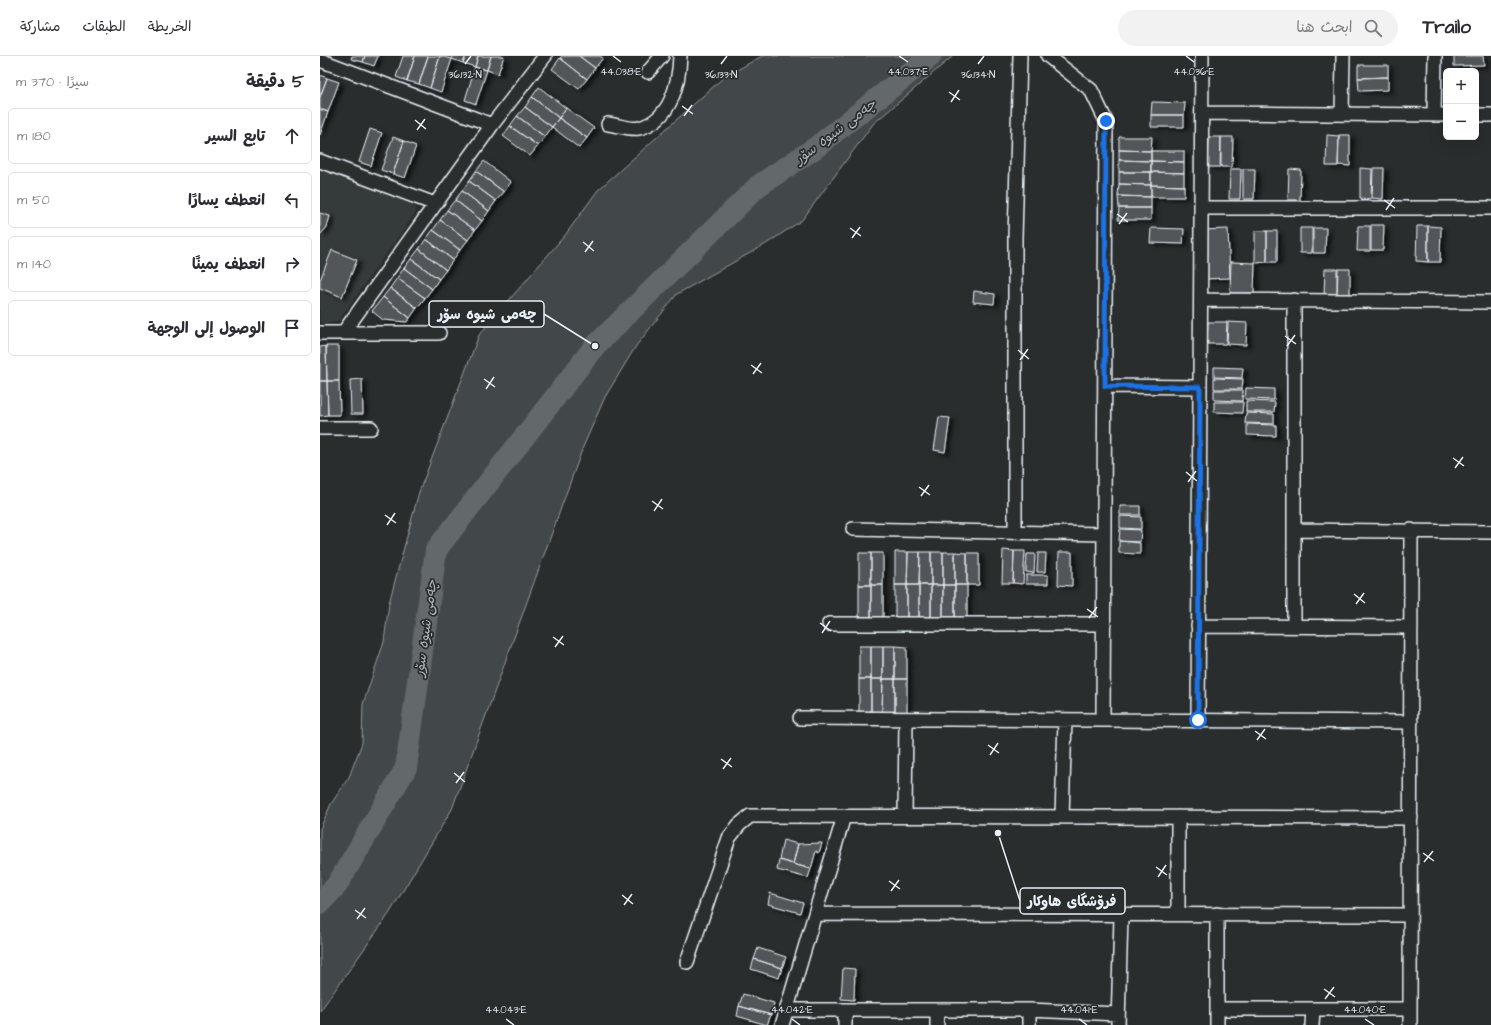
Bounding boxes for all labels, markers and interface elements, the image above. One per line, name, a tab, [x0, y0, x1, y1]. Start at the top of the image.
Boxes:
search box	[1118, 10, 1398, 46]
text: Trailo	[1422, 14, 1471, 41]
text: مشاركة	[20, 17, 60, 37]
text: الطبقات	[82, 17, 126, 37]
text: الخريطة	[148, 17, 191, 37]
text: ابحث هنا	[1296, 17, 1352, 38]
icon: search	[1362, 17, 1384, 39]
text: 44.038°E	[600, 65, 642, 79]
text: 44.037°E	[888, 65, 928, 79]
text: 44.036°E	[1174, 65, 1214, 79]
text: 36.132°N	[448, 68, 482, 82]
text: 36.133°N	[705, 68, 737, 82]
text: 36.134°N	[961, 68, 995, 82]
map controls	[1443, 68, 1479, 140]
button: +	[1443, 68, 1479, 104]
text: 5 دقيقة	[246, 70, 304, 94]
text: سيرًا · 370 m	[16, 73, 89, 91]
water label: چەمی شیوە سۆر	[789, 94, 881, 170]
button: −	[1443, 104, 1479, 140]
route end	[1097, 112, 1115, 130]
icon: ahead	[281, 125, 303, 147]
text: تابع السير	[206, 126, 265, 147]
text: 180 m	[17, 127, 51, 145]
icon: left	[281, 189, 303, 211]
text: انعطف يسارًا	[188, 190, 265, 211]
text: 50 m	[17, 191, 50, 209]
icon: right	[281, 253, 303, 275]
text: انعطف يمينًا	[192, 254, 265, 275]
text: 140 m	[17, 255, 51, 273]
callout: چەمی شیوە سۆر	[429, 301, 544, 327]
text: چەمی شیوە سۆر	[436, 305, 536, 325]
icon: arrive	[281, 317, 303, 339]
text: الوصول إلى الوجهة	[148, 318, 265, 339]
water label: چەمی شیوە سۆر	[409, 578, 443, 680]
route start	[1189, 711, 1207, 729]
callout: فرۆشگای ھاوکار	[1020, 888, 1125, 914]
text: فرۆشگای ھاوکار	[1026, 892, 1116, 912]
text: 44.043°E	[485, 1003, 527, 1017]
text: 44.042°E	[771, 1003, 813, 1017]
text: 44.041°E	[1060, 1003, 1098, 1017]
text: 44.040°E	[1344, 1003, 1386, 1017]

